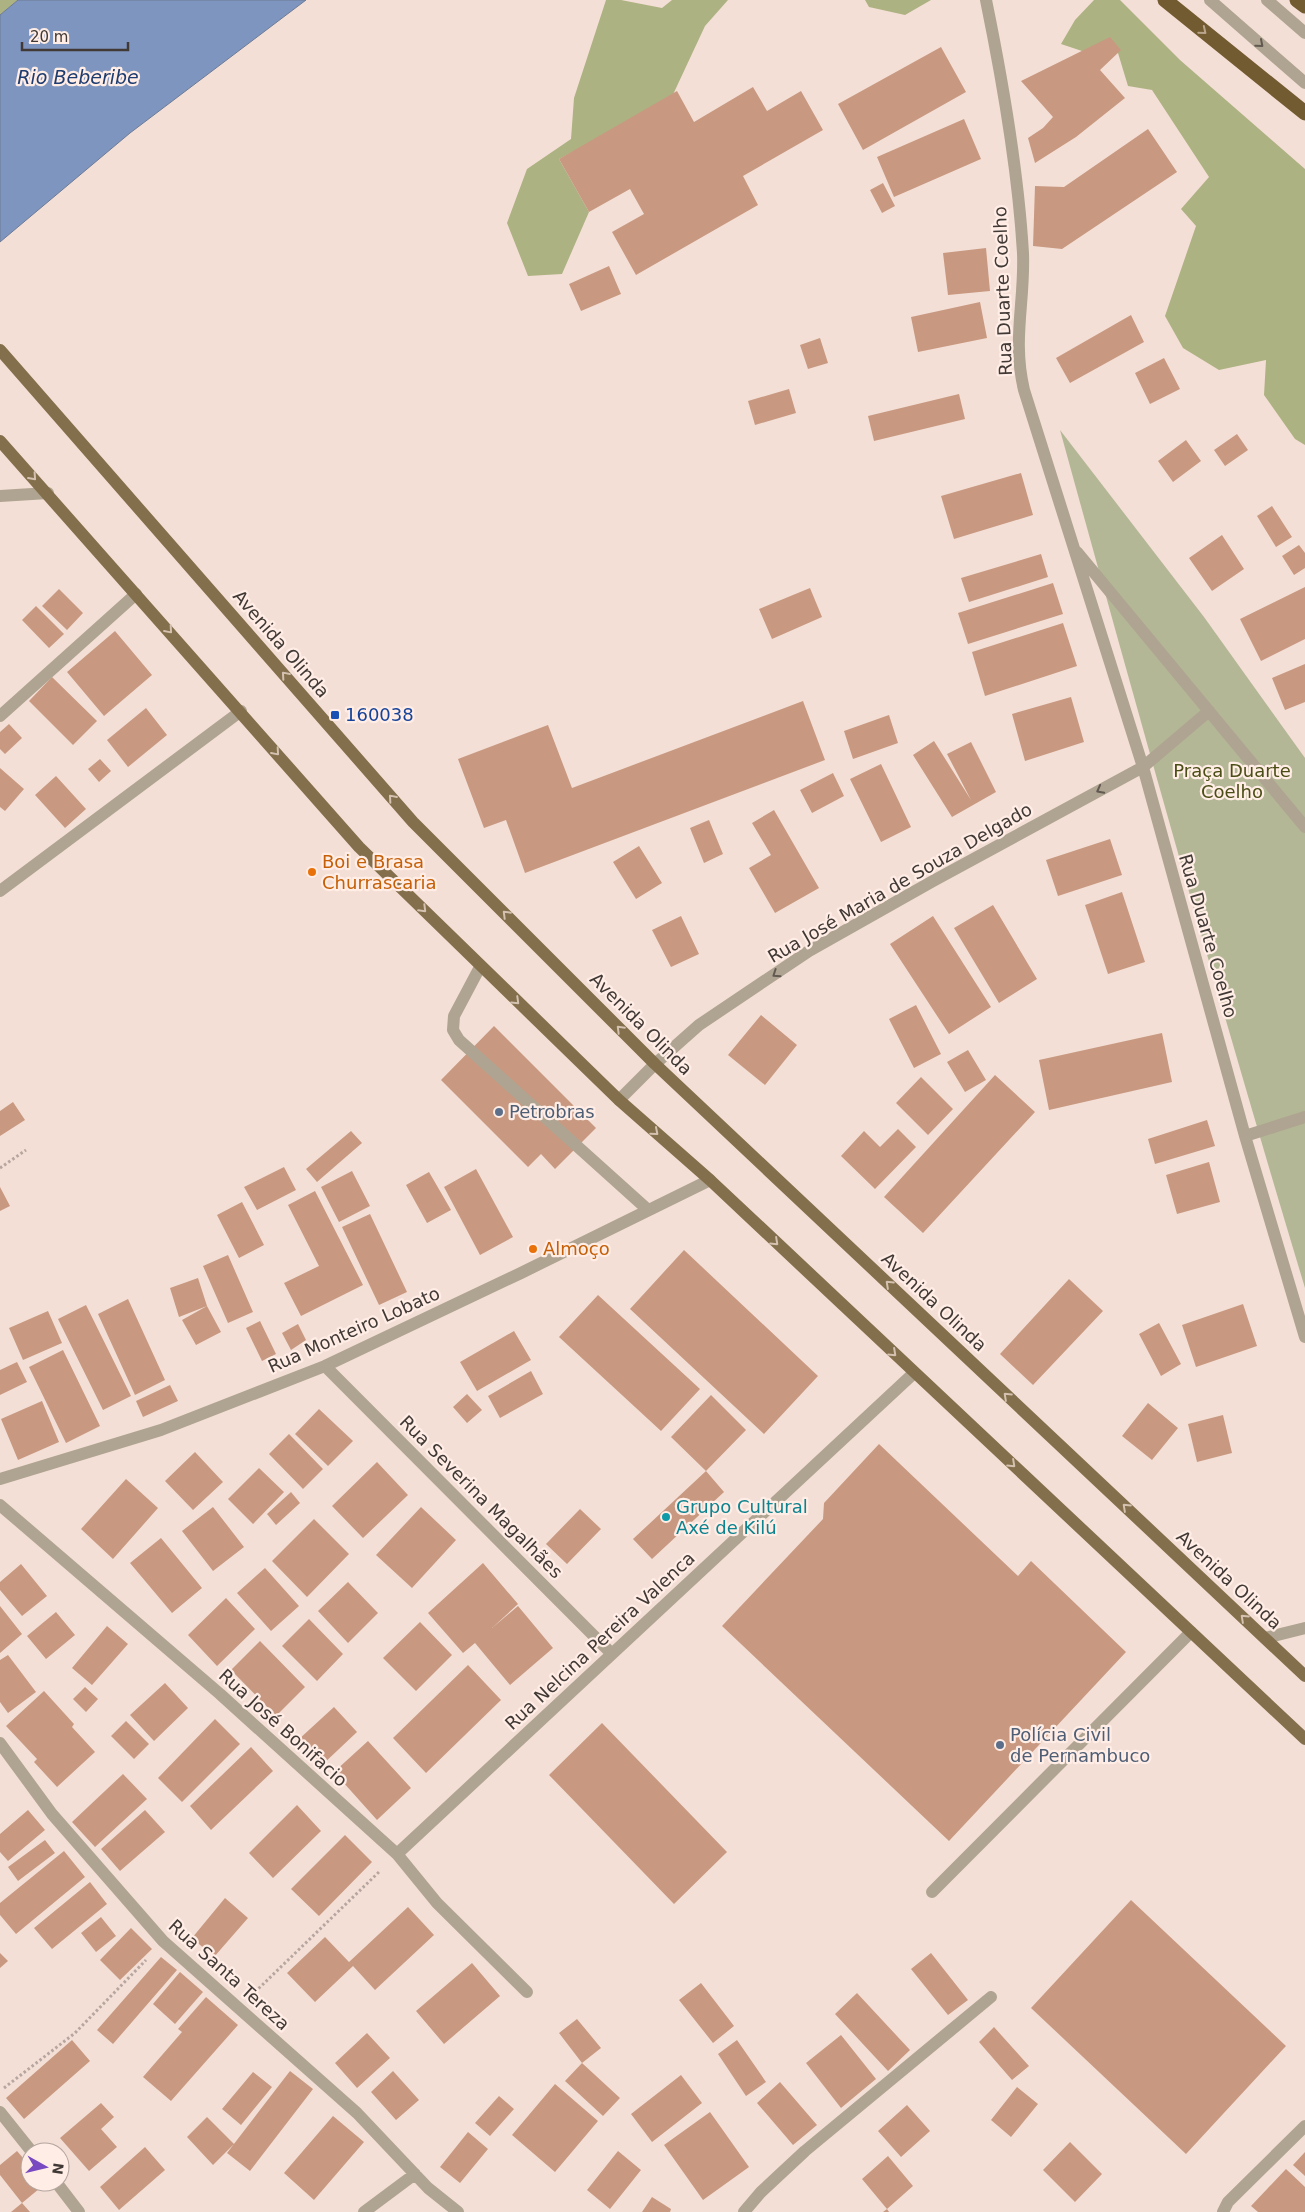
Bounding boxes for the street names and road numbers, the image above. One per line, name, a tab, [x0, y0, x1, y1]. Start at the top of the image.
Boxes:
street label: Rua Duarte Coelho	[989, 206, 1016, 376]
street label: Avenida Olinda	[229, 586, 334, 702]
street label: Rua José Maria de Souza Delgado	[764, 798, 1035, 967]
street label: Rua Duarte Coelho	[1175, 852, 1242, 1020]
street label: Avenida Olinda	[586, 968, 697, 1079]
street label: Avenida Olinda	[878, 1248, 991, 1356]
street label: Rua Monteiro Lobato	[265, 1282, 443, 1377]
street label: Rua Severina Magalhães	[396, 1411, 567, 1582]
street label: Avenida Olinda	[1173, 1526, 1286, 1634]
street label: Rua Nelcina Pereira Valenca	[501, 1547, 699, 1734]
street label: Rua José Bonifacio	[215, 1664, 352, 1791]
street label: Rua Santa Tereza	[165, 1915, 294, 2034]

